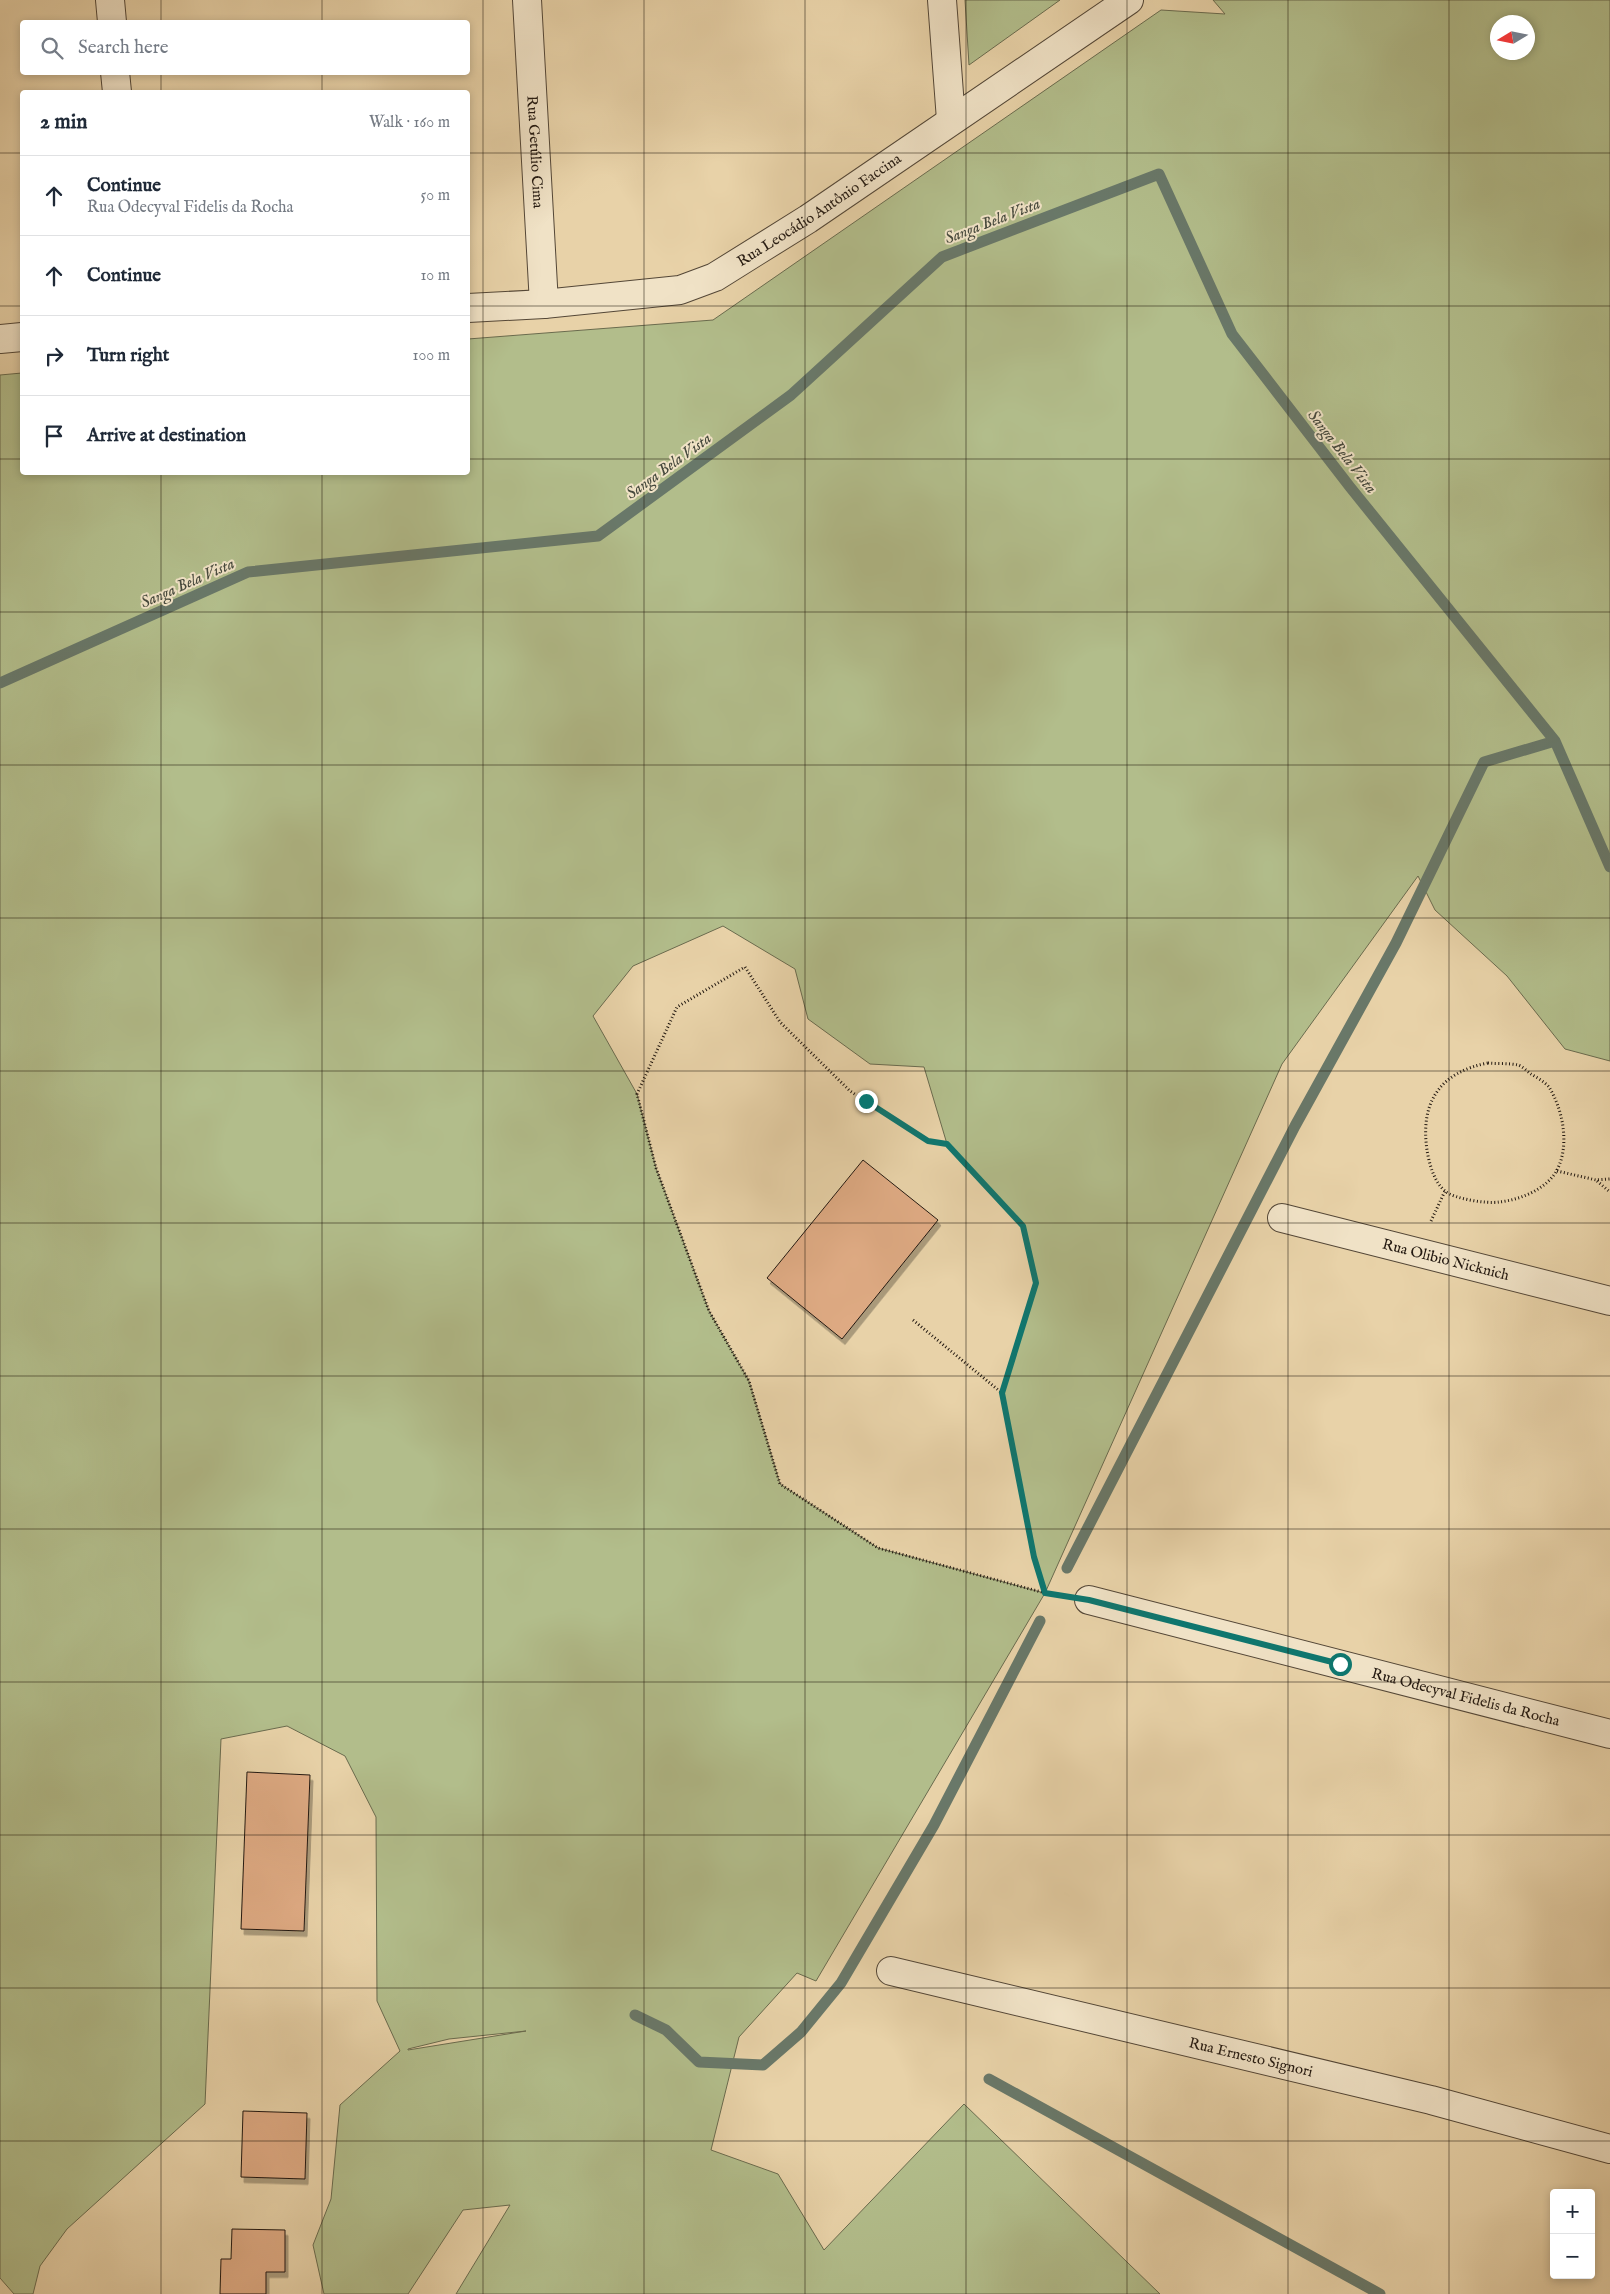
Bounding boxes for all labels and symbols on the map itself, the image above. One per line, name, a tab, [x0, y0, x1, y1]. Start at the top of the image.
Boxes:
north arrow	[1490, 15, 1535, 60]
street label: Rua Getúlio Cima	[522, 95, 548, 209]
street label: Rua Leocádio Antônio Faccina	[734, 149, 905, 271]
water label: Sanga Bela Vista	[942, 194, 1043, 249]
water label: Sanga Bela Vista	[1303, 406, 1380, 498]
water label: Sanga Bela Vista	[623, 429, 716, 504]
water label: Sanga Bela Vista	[138, 554, 238, 613]
route end	[855, 1090, 878, 1113]
street label: Rua Olibio Nicknich	[1380, 1235, 1511, 1285]
route start	[1329, 1653, 1352, 1676]
street label: Rua Odecyval Fidelis da Rocha	[1369, 1664, 1562, 1731]
street label: Rua Ernesto Signori	[1187, 2033, 1315, 2081]

